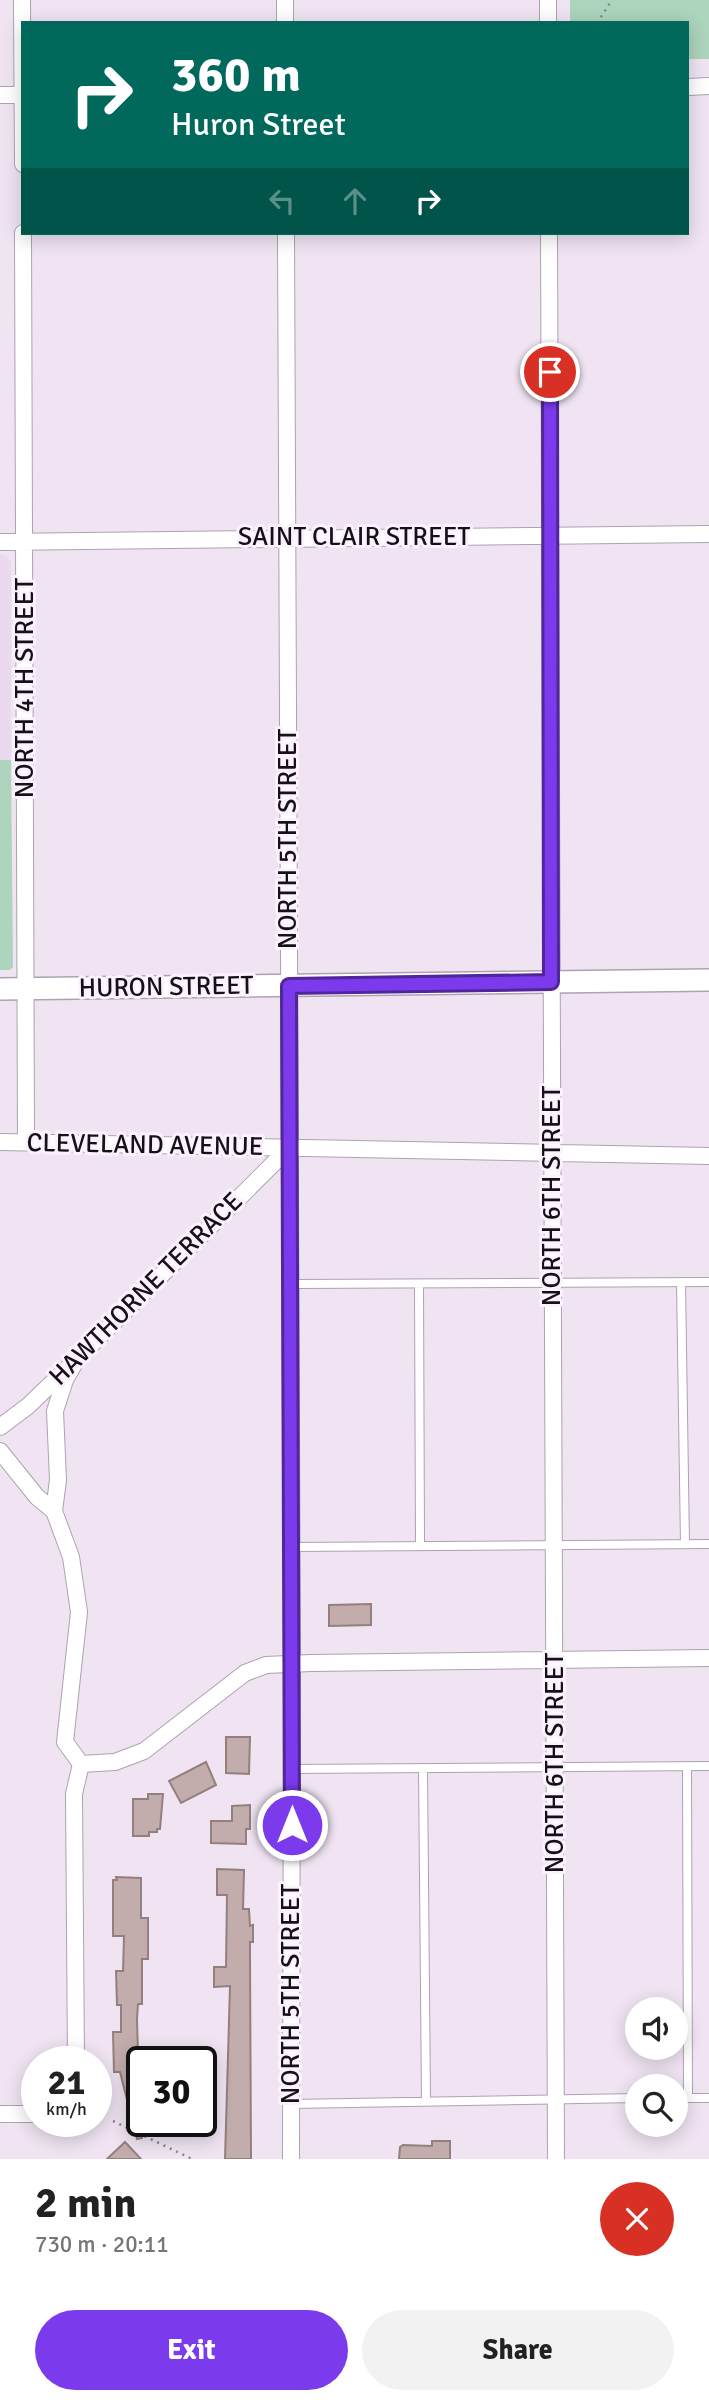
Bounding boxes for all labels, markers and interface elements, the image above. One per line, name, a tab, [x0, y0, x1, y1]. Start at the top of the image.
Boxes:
text: 360 m	[171, 45, 301, 105]
icon: right	[56, 49, 147, 140]
text: Huron Street	[171, 105, 346, 144]
icon: left	[263, 182, 301, 220]
icon: ahead	[336, 182, 374, 220]
icon: right	[409, 182, 447, 220]
pin	[520, 342, 580, 402]
icon: arrive	[531, 353, 569, 391]
street label: SAINT CLAIR STREET	[238, 521, 470, 553]
street label: NORTH 4TH STREET	[9, 578, 41, 798]
street label: NORTH 5TH STREET	[272, 729, 304, 949]
street label: HURON STREET	[78, 969, 254, 1005]
street label: NORTH 6TH STREET	[536, 1086, 568, 1306]
street label: CLEVELAND AVENUE	[26, 1127, 264, 1163]
street label: HAWTHORNE TERRACE	[43, 1186, 249, 1392]
street label: NORTH 6TH STREET	[539, 1653, 571, 1873]
position arrow	[255, 1788, 329, 1862]
street label: NORTH 5TH STREET	[275, 1884, 307, 2104]
map controls	[625, 1997, 688, 2137]
button: sound	[625, 1997, 688, 2060]
speed limit sign: 30	[126, 2046, 217, 2137]
text: 21	[48, 2061, 85, 2104]
button: search	[625, 2074, 688, 2137]
text: km/h	[46, 2098, 87, 2120]
text: 2 min	[35, 2178, 136, 2229]
button: close	[600, 2182, 674, 2256]
text: 730 m · 20:11	[35, 2230, 169, 2259]
button: Exit	[35, 2310, 348, 2390]
button: Share	[362, 2310, 674, 2390]

